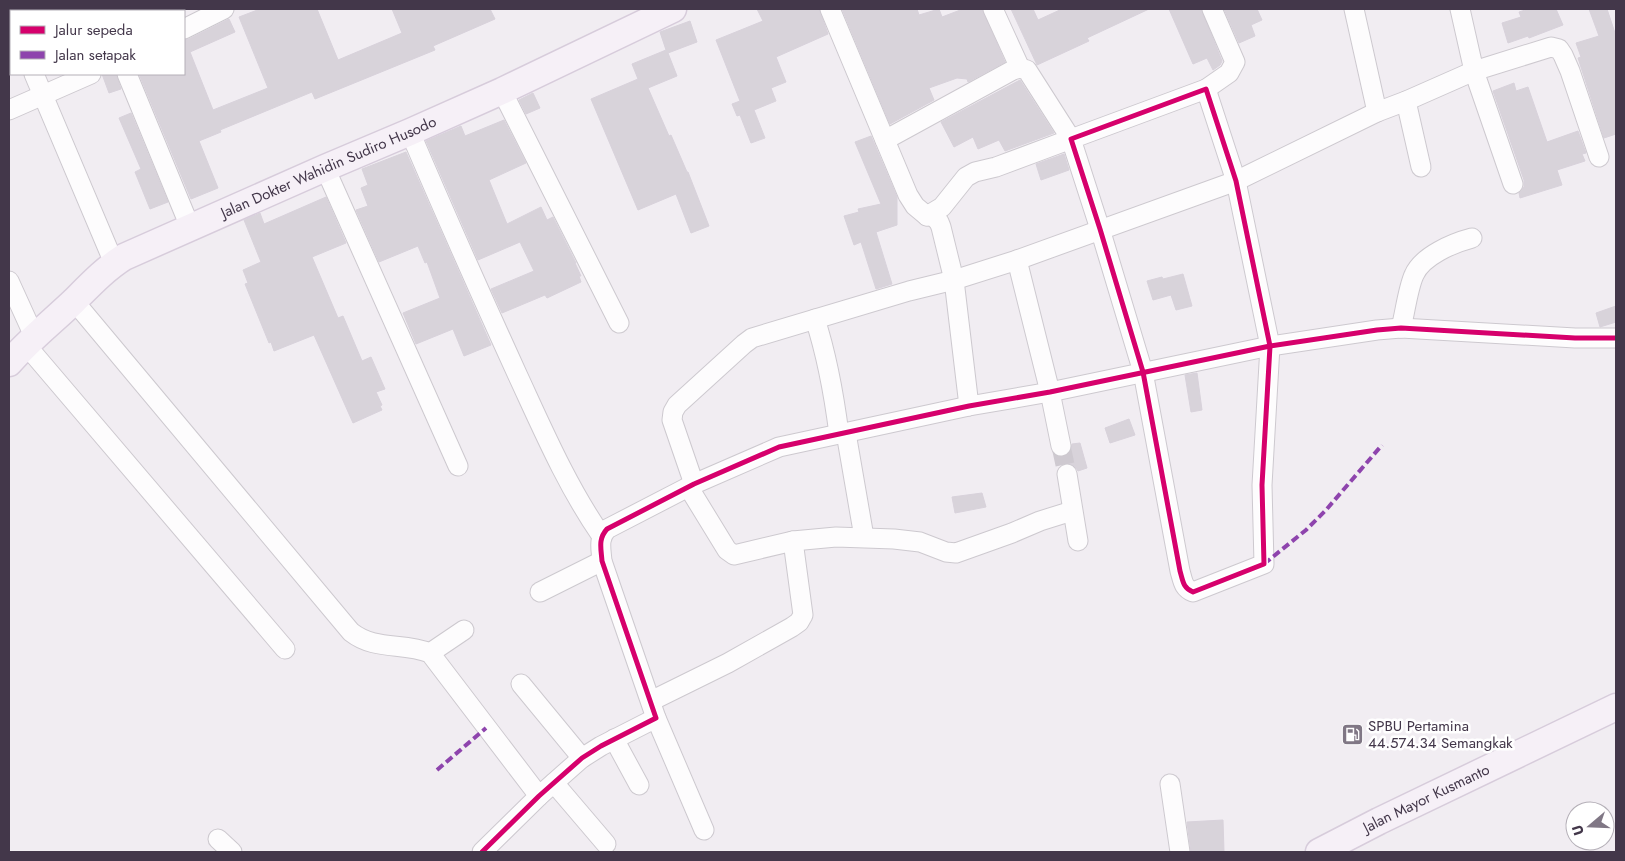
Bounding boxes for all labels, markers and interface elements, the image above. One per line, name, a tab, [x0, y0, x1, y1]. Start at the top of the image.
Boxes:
legend	[10, 10, 185, 75]
text: Jalur sepeda	[53, 19, 133, 41]
text: Jalan setapak	[53, 44, 136, 66]
street label: Jalan Dokter Wahidin Sudiro Husodo	[215, 111, 440, 225]
place label: SPBU Pertamina 44.574.34 Semangkak	[1368, 715, 1513, 754]
fuel station icon: SPBU Pertamina 44.574.34 Semangkak	[1340, 723, 1364, 747]
street label: Jalan Mayor Kusmanto	[1357, 758, 1493, 839]
north arrow	[1565, 801, 1615, 851]
text: U	[1567, 822, 1589, 838]

